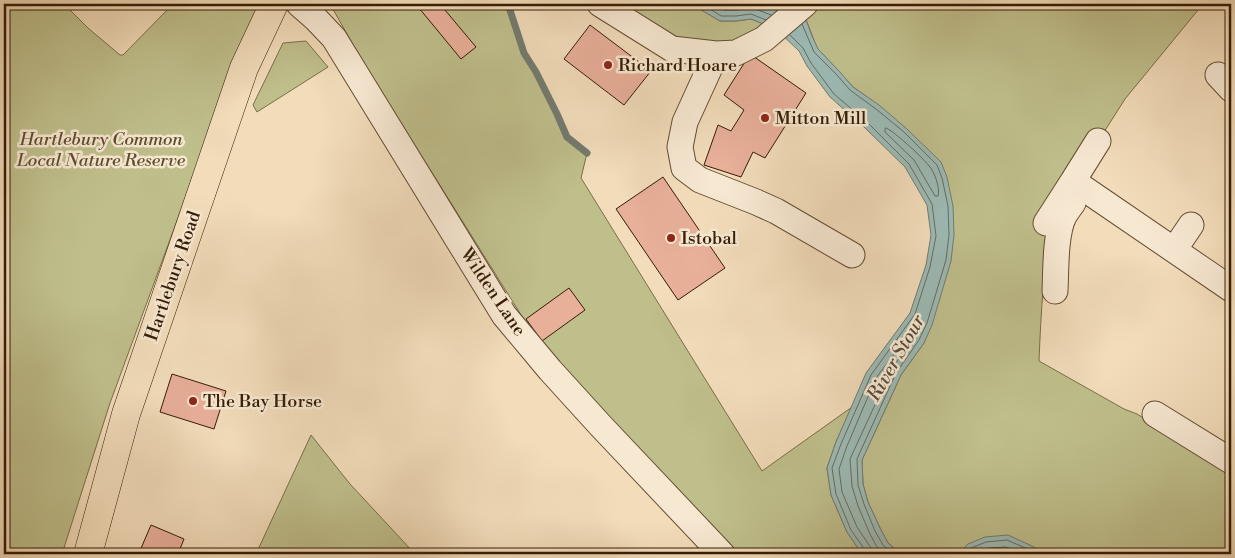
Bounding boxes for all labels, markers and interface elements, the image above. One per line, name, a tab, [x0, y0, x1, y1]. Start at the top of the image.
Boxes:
place label: Richard Hoare	[618, 54, 737, 77]
marker: Richard Hoare	[602, 59, 614, 71]
place label: Mitton Mill	[775, 107, 867, 130]
marker: Mitton Mill	[759, 112, 771, 124]
park label: Hartlebury Common Local Nature Reserve	[16, 128, 186, 172]
street label: Hartlebury Road	[140, 207, 206, 344]
place label: Istobal	[681, 227, 737, 250]
marker: Istobal	[665, 232, 677, 244]
street label: Wilden Lane	[455, 243, 531, 341]
water label: River Stour	[861, 310, 931, 406]
place label: The Bay Horse	[203, 390, 322, 413]
marker: The Bay Horse	[187, 395, 199, 407]

